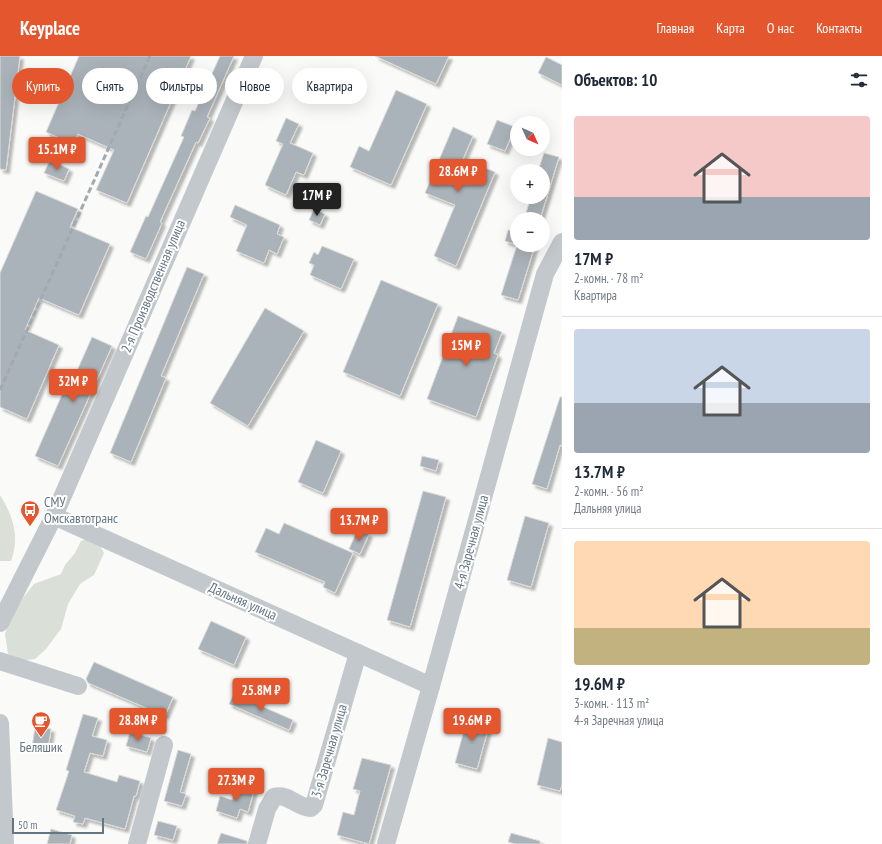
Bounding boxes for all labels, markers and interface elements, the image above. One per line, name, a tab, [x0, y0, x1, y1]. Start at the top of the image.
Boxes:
text: Keyplace	[20, 16, 80, 40]
text: Главная	[656, 19, 694, 37]
text: Карта	[716, 19, 745, 37]
text: О нас	[767, 19, 794, 37]
text: Контакты	[816, 19, 862, 37]
chip: Купить	[12, 68, 74, 104]
chip: Снять	[82, 68, 138, 104]
chip: Фильтры	[146, 68, 217, 104]
chip: Новое	[225, 68, 284, 104]
chip: Квартира	[292, 68, 367, 104]
text: Объектов: 10	[574, 69, 657, 91]
icon: filters	[848, 69, 870, 91]
north arrow	[510, 116, 550, 156]
map controls	[510, 116, 550, 252]
pin: 15.1M ₽	[20, 137, 94, 171]
text: 15.1M ₽	[38, 141, 76, 158]
icon: home	[686, 142, 758, 214]
pin: 28.6M ₽	[421, 159, 495, 193]
text: 28.6M ₽	[439, 163, 477, 180]
button: +	[510, 164, 550, 204]
pin: 17M ₽	[289, 183, 345, 217]
text: 17M ₽	[302, 187, 332, 204]
button: −	[510, 212, 550, 252]
street label: 2-я Производственная улица	[117, 217, 189, 355]
text: 17M ₽	[574, 248, 613, 270]
text: 2-комн. · 78 m²	[574, 270, 644, 287]
text: Квартира	[574, 287, 617, 304]
pin: 15M ₽	[438, 333, 494, 367]
text: 15M ₽	[451, 337, 481, 354]
icon: home	[686, 355, 758, 427]
pin: 32M ₽	[45, 369, 101, 403]
text: 32M ₽	[58, 373, 88, 390]
text: 13.7M ₽	[574, 461, 625, 483]
text: 2-комн. · 56 m²	[574, 483, 644, 500]
place label: СМУ Омскавтотранс	[44, 493, 118, 527]
street label: 4-я Заречная улица	[450, 493, 492, 591]
bus stop icon: СМУ Омскавтотранс	[19, 499, 41, 527]
text: Дальняя улица	[574, 500, 642, 517]
pin: 13.7M ₽	[322, 508, 396, 542]
text: 13.7M ₽	[340, 512, 378, 529]
icon: home	[686, 567, 758, 639]
street label: Дальняя улица	[206, 578, 280, 624]
text: 19.6M ₽	[574, 673, 625, 695]
pin: 25.8M ₽	[224, 678, 298, 712]
text: 25.8M ₽	[242, 682, 280, 699]
text: 3-комн. · 113 m²	[574, 695, 649, 712]
street label: 3-я Заречная улица	[307, 702, 351, 800]
pin: 28.8M ₽	[101, 708, 175, 742]
pin: 19.6M ₽	[435, 708, 509, 742]
cafe icon: Беляшик	[30, 710, 52, 738]
text: 28.8M ₽	[119, 712, 157, 729]
text: 19.6M ₽	[453, 712, 491, 729]
text: 4-я Заречная улица	[574, 712, 664, 729]
place label: Беляшик	[20, 738, 63, 756]
pin: 27.3M ₽	[199, 768, 273, 802]
text: 27.3M ₽	[217, 772, 255, 789]
scale bar	[12, 816, 104, 835]
text: 50 m	[18, 818, 37, 832]

